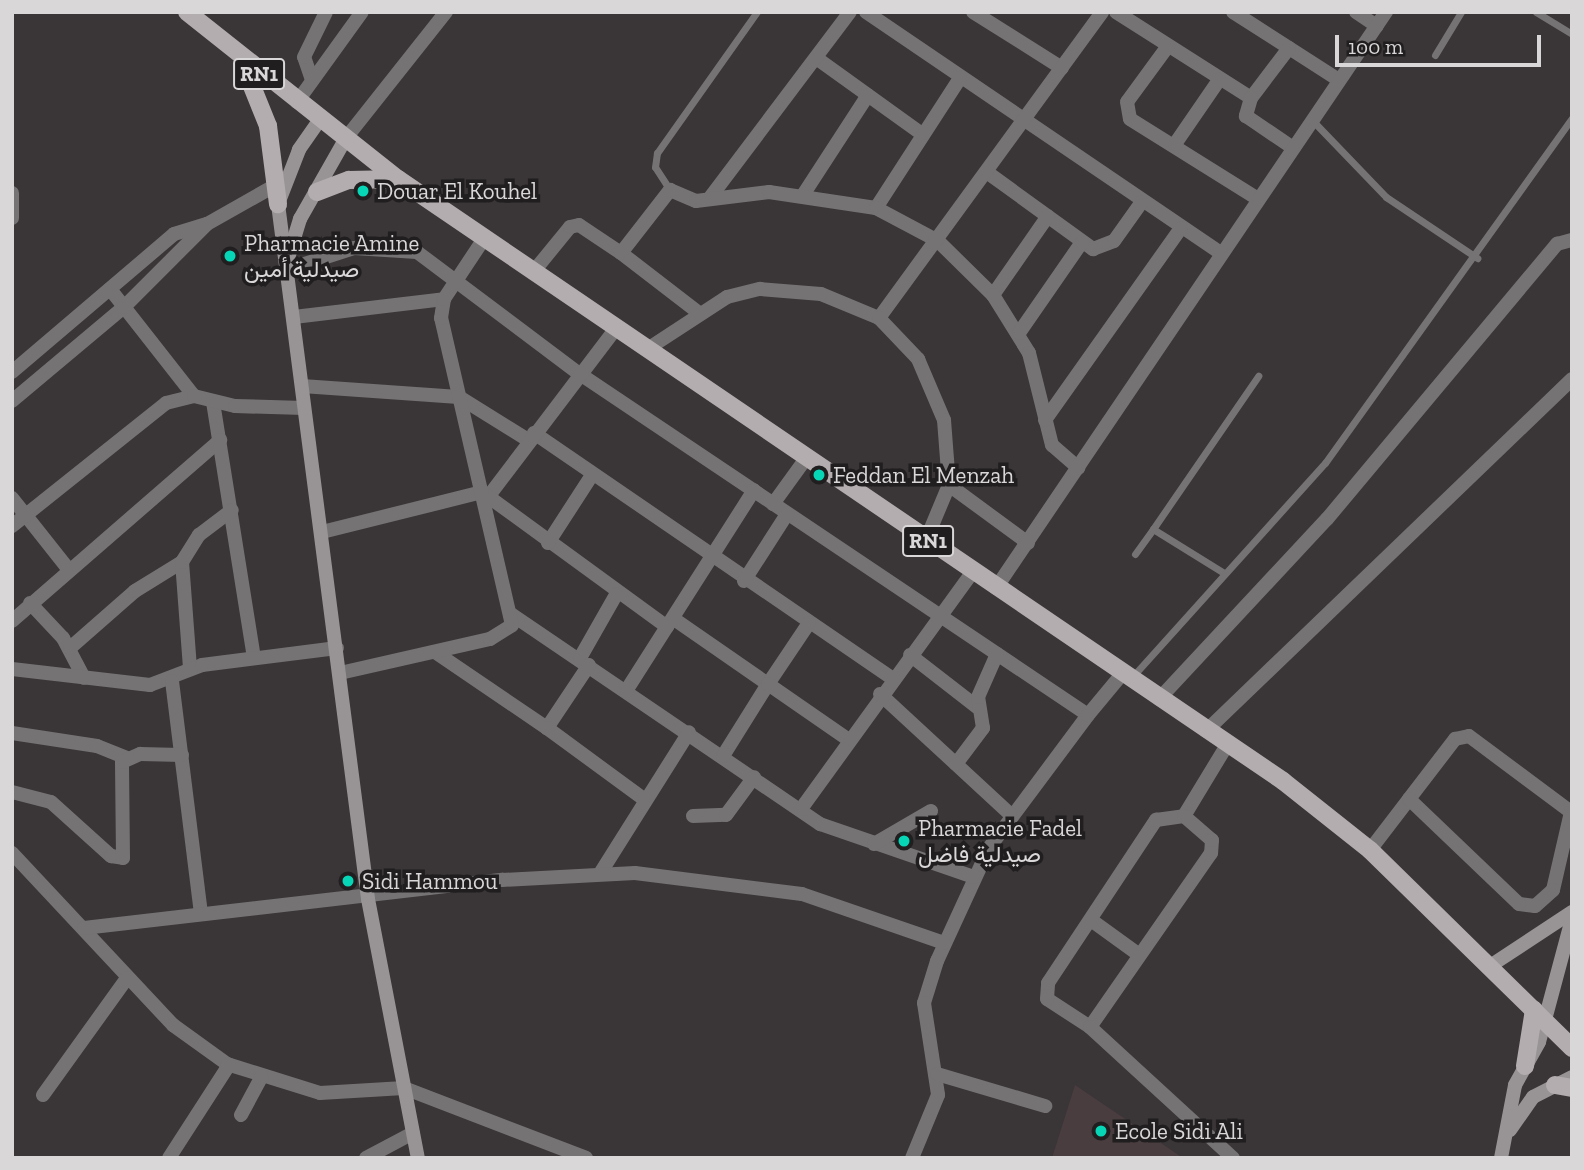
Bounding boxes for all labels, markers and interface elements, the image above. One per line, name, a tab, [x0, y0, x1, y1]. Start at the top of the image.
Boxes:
scale bar	[1339, 21, 1546, 65]
text: 100 m	[1348, 34, 1403, 59]
road number: RN1	[233, 56, 285, 92]
place label: Douar El Kouhel	[377, 177, 538, 205]
marker: Douar El Kouhel	[355, 183, 371, 199]
place label: Pharmacie Amine صيدلية أمين	[244, 229, 420, 283]
marker: Pharmacie Amine صيدلية أمين	[222, 248, 238, 264]
place label: Feddan El Menzah	[833, 461, 1014, 489]
marker: Feddan El Menzah	[811, 467, 827, 483]
road number: RN1	[902, 524, 954, 558]
place label: Pharmacie Fadel صيدلية فاضل	[918, 814, 1082, 868]
marker: Pharmacie Fadel صيدلية فاضل	[896, 833, 912, 849]
place label: Sidi Hammou	[362, 867, 498, 895]
marker: Sidi Hammou	[340, 873, 356, 889]
place label: Ecole Sidi Ali	[1115, 1117, 1244, 1145]
marker: Ecole Sidi Ali	[1093, 1123, 1109, 1139]

